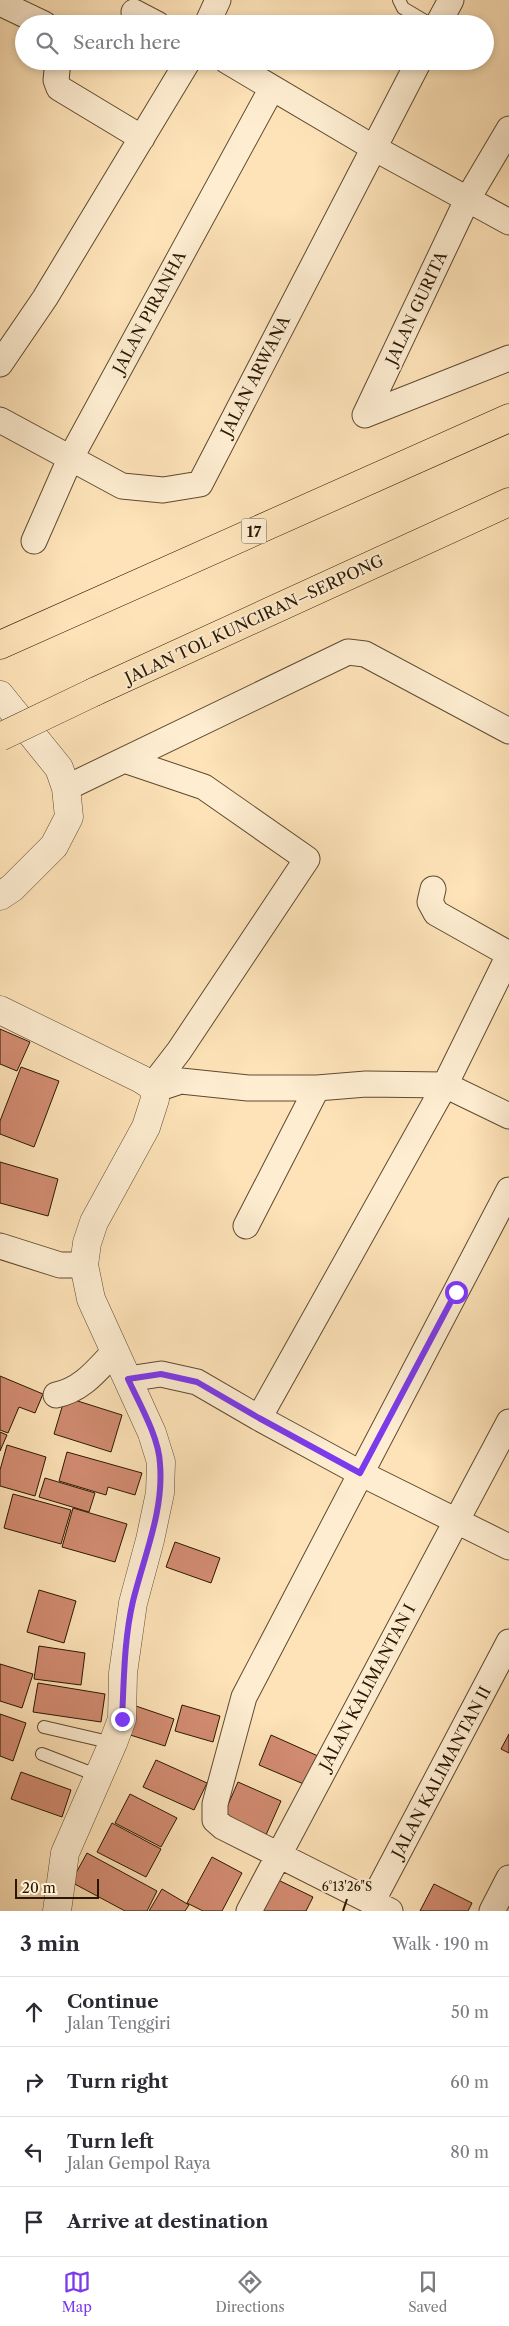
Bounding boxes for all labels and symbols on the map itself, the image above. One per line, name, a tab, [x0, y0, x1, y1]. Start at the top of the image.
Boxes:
street label: JALAN PIRANHA	[107, 246, 190, 379]
street label: JALAN GURITA	[380, 247, 452, 371]
street label: JALAN ARWANA	[215, 311, 295, 442]
road number: 17	[242, 518, 266, 544]
street label: JALAN TOL KUNCIRAN–SERPONG	[119, 550, 387, 689]
route start	[445, 1281, 468, 1304]
street label: JALAN KALIMANTAN I	[313, 1600, 419, 1776]
street label: JALAN KALIMANTAN II	[386, 1683, 495, 1864]
route end	[111, 1708, 134, 1731]
scale bar	[15, 1876, 99, 1899]
text: 6°13'26"S	[322, 1879, 372, 1894]

